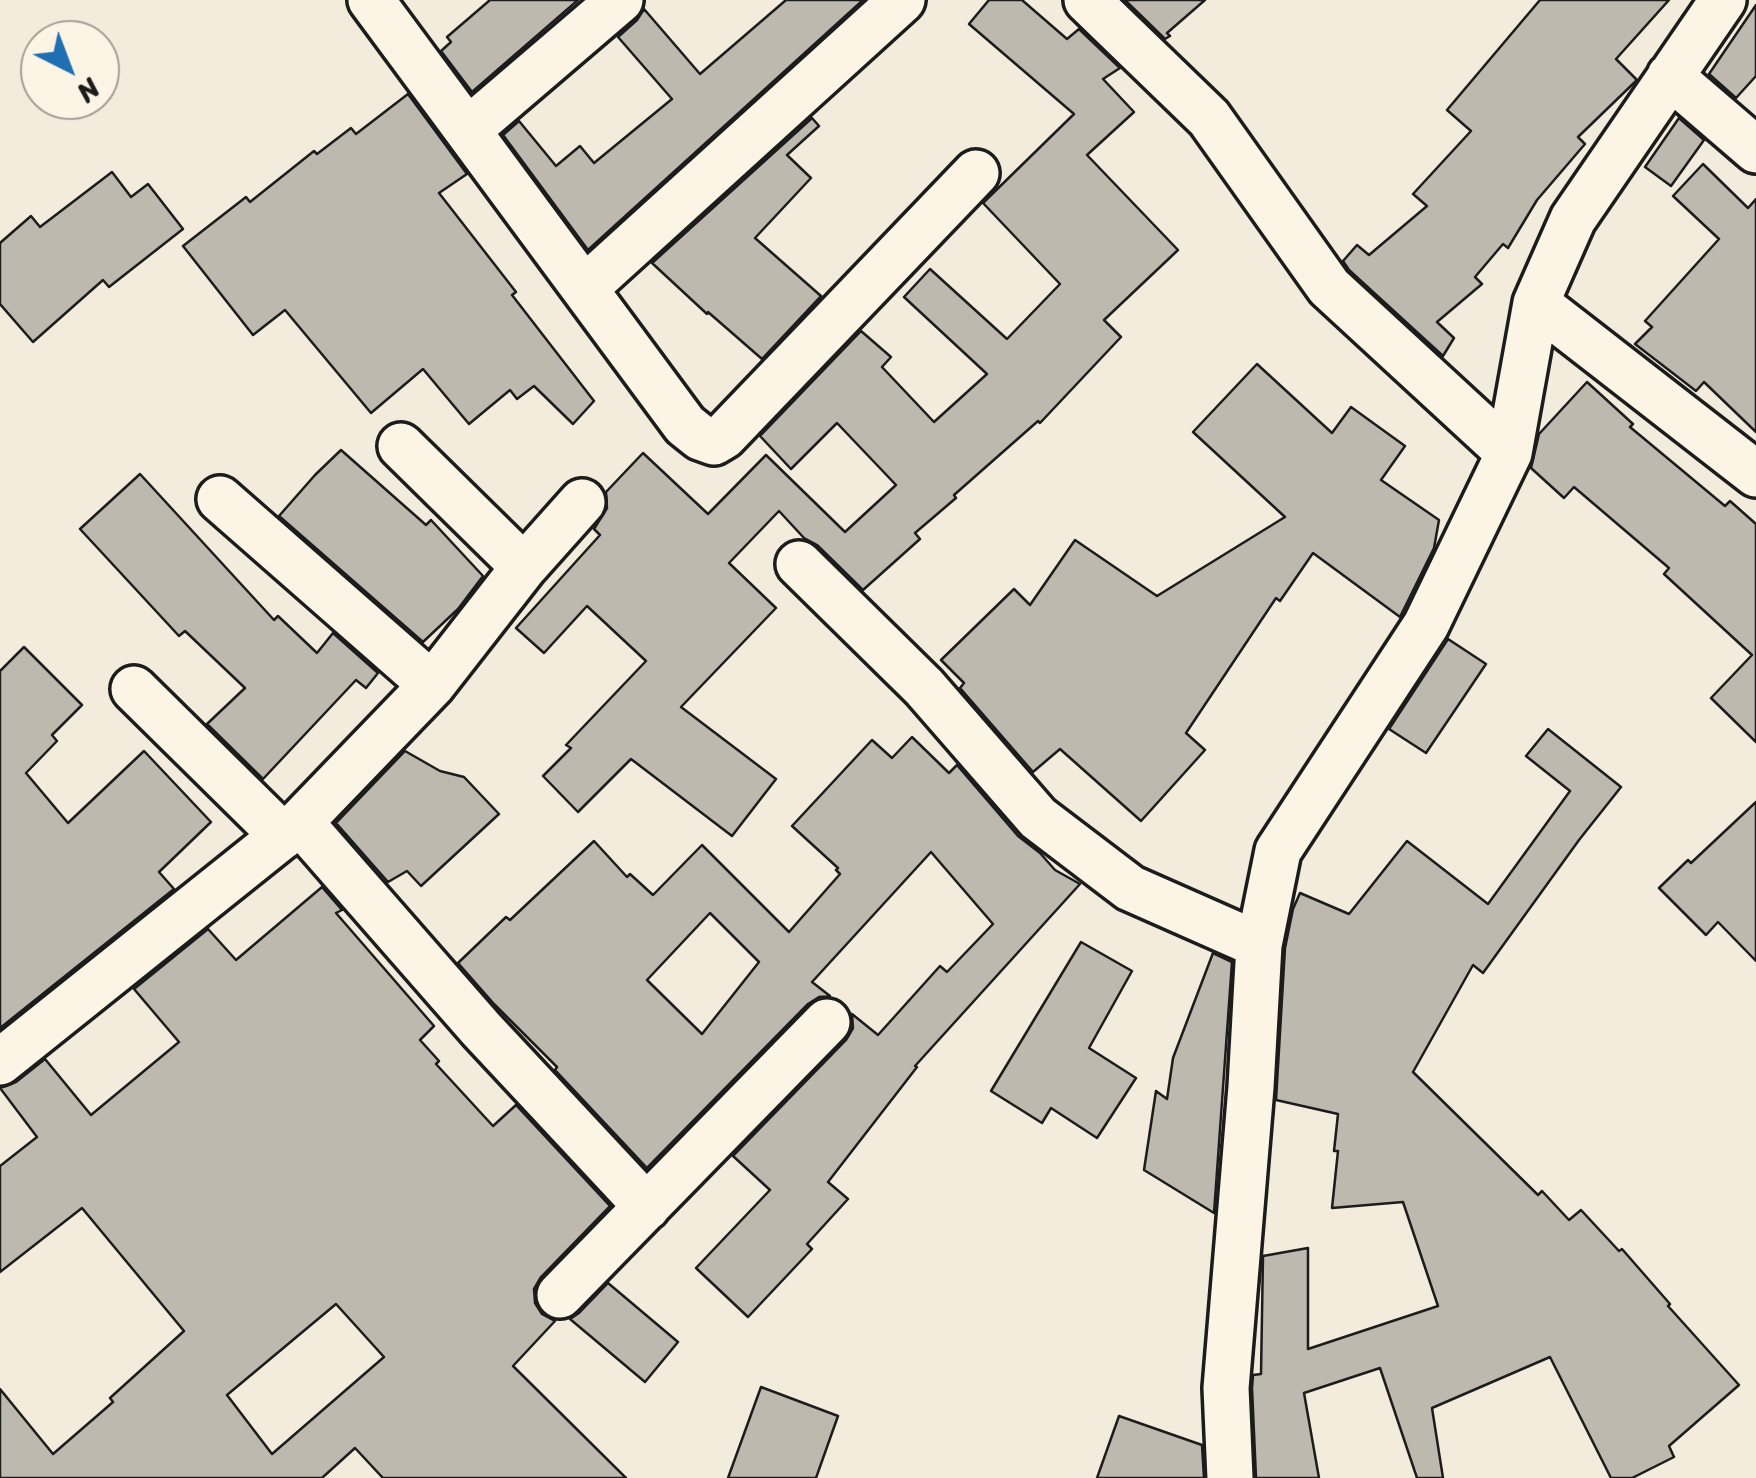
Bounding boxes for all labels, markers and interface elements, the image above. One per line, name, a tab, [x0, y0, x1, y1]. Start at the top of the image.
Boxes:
north arrow	[20, 20, 120, 120]
text: N	[65, 66, 113, 116]

